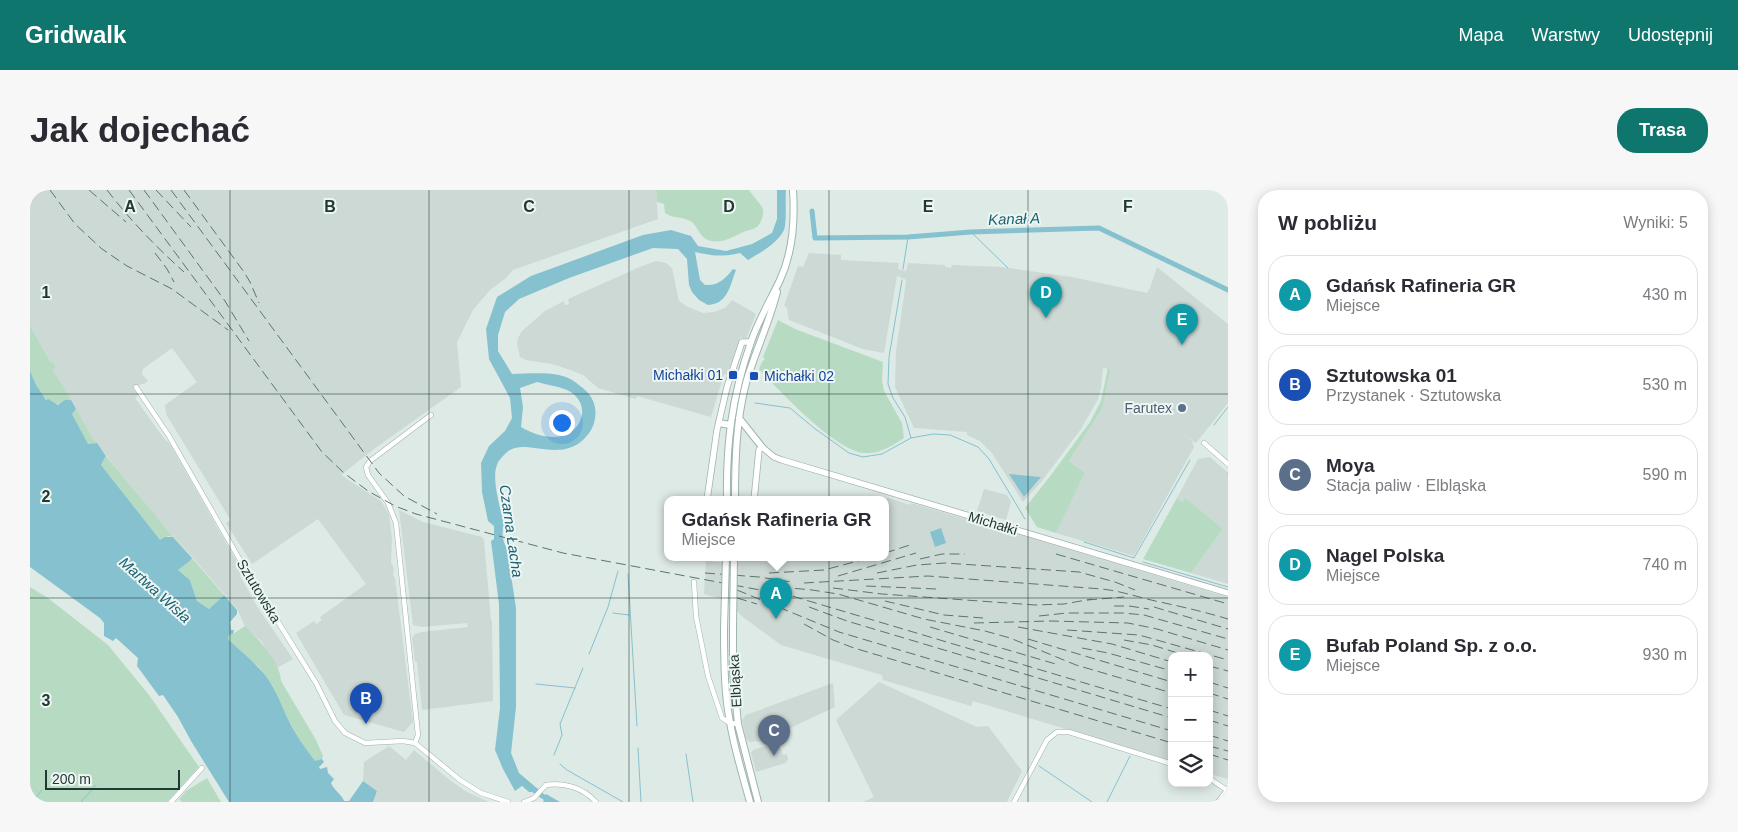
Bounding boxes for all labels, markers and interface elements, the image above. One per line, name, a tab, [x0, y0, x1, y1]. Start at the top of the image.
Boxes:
text: Gridwalk	[25, 21, 126, 48]
text: Mapa	[1459, 25, 1504, 45]
text: Warstwy	[1532, 25, 1600, 45]
text: Udostępnij	[1628, 25, 1713, 45]
button: Trasa	[1617, 108, 1708, 153]
text: Jak dojechać	[30, 110, 250, 149]
text: A	[124, 198, 136, 215]
text: B	[324, 198, 336, 215]
text: C	[523, 198, 535, 215]
text: D	[723, 198, 735, 215]
text: E	[923, 198, 934, 215]
text: F	[1123, 198, 1133, 215]
water label: Kanał A	[988, 209, 1040, 228]
text: W pobliżu	[1278, 211, 1377, 234]
text: Wyniki: 5	[1623, 214, 1688, 231]
text: Gdańsk Rafineria GR	[1326, 275, 1516, 296]
pin: D	[1030, 277, 1062, 318]
text: 1	[42, 284, 51, 301]
text: A	[1289, 286, 1301, 303]
text: 430 m	[1643, 286, 1687, 303]
text: Miejsce	[1326, 297, 1380, 314]
pin: E	[1166, 304, 1198, 345]
text: Sztutowska 01	[1326, 365, 1457, 386]
place label: Michałki 01	[653, 367, 723, 383]
place label: Michałki 02	[764, 368, 834, 384]
marker: Michałki 01	[727, 369, 739, 381]
marker: Michałki 02	[748, 370, 760, 382]
text: B	[1289, 376, 1301, 393]
text: 530 m	[1643, 376, 1687, 393]
text: Przystanek · Sztutowska	[1326, 387, 1501, 404]
place label: Farutex	[1125, 400, 1172, 416]
marker: Farutex	[1176, 402, 1188, 414]
your location	[549, 410, 575, 436]
text: Moya	[1326, 455, 1375, 476]
text: C	[1289, 466, 1301, 483]
text: 590 m	[1643, 466, 1687, 483]
text: Stacja paliw · Elbląska	[1326, 477, 1486, 494]
water label: Czarna Łacha	[497, 483, 526, 578]
text: 2	[42, 488, 51, 505]
popup	[664, 496, 889, 561]
street label: Michałki	[966, 508, 1020, 538]
text: Gdańsk Rafineria GR	[681, 509, 872, 530]
text: Miejsce	[681, 531, 736, 548]
text: Nagel Polska	[1326, 545, 1444, 566]
water label: Martwa Wisła	[116, 553, 194, 626]
street label: Sztutowska	[234, 556, 284, 626]
text: D	[1289, 556, 1301, 573]
text: 740 m	[1643, 556, 1687, 573]
text: Miejsce	[1326, 567, 1380, 584]
pin: A	[760, 578, 792, 619]
text: Bufab Poland Sp. z o.o.	[1326, 635, 1537, 656]
text: E	[1290, 646, 1300, 663]
text: 930 m	[1643, 646, 1687, 663]
map controls	[1168, 652, 1213, 787]
button: +	[1168, 652, 1213, 697]
street label: Elbląska	[726, 654, 744, 708]
text: Miejsce	[1326, 657, 1380, 674]
pin: B	[350, 683, 382, 724]
text: 3	[42, 692, 51, 709]
button: −	[1168, 697, 1213, 742]
pin: C	[758, 715, 790, 756]
button: layers	[1168, 742, 1213, 787]
scale bar	[45, 767, 180, 790]
text: 200 m	[52, 771, 91, 787]

